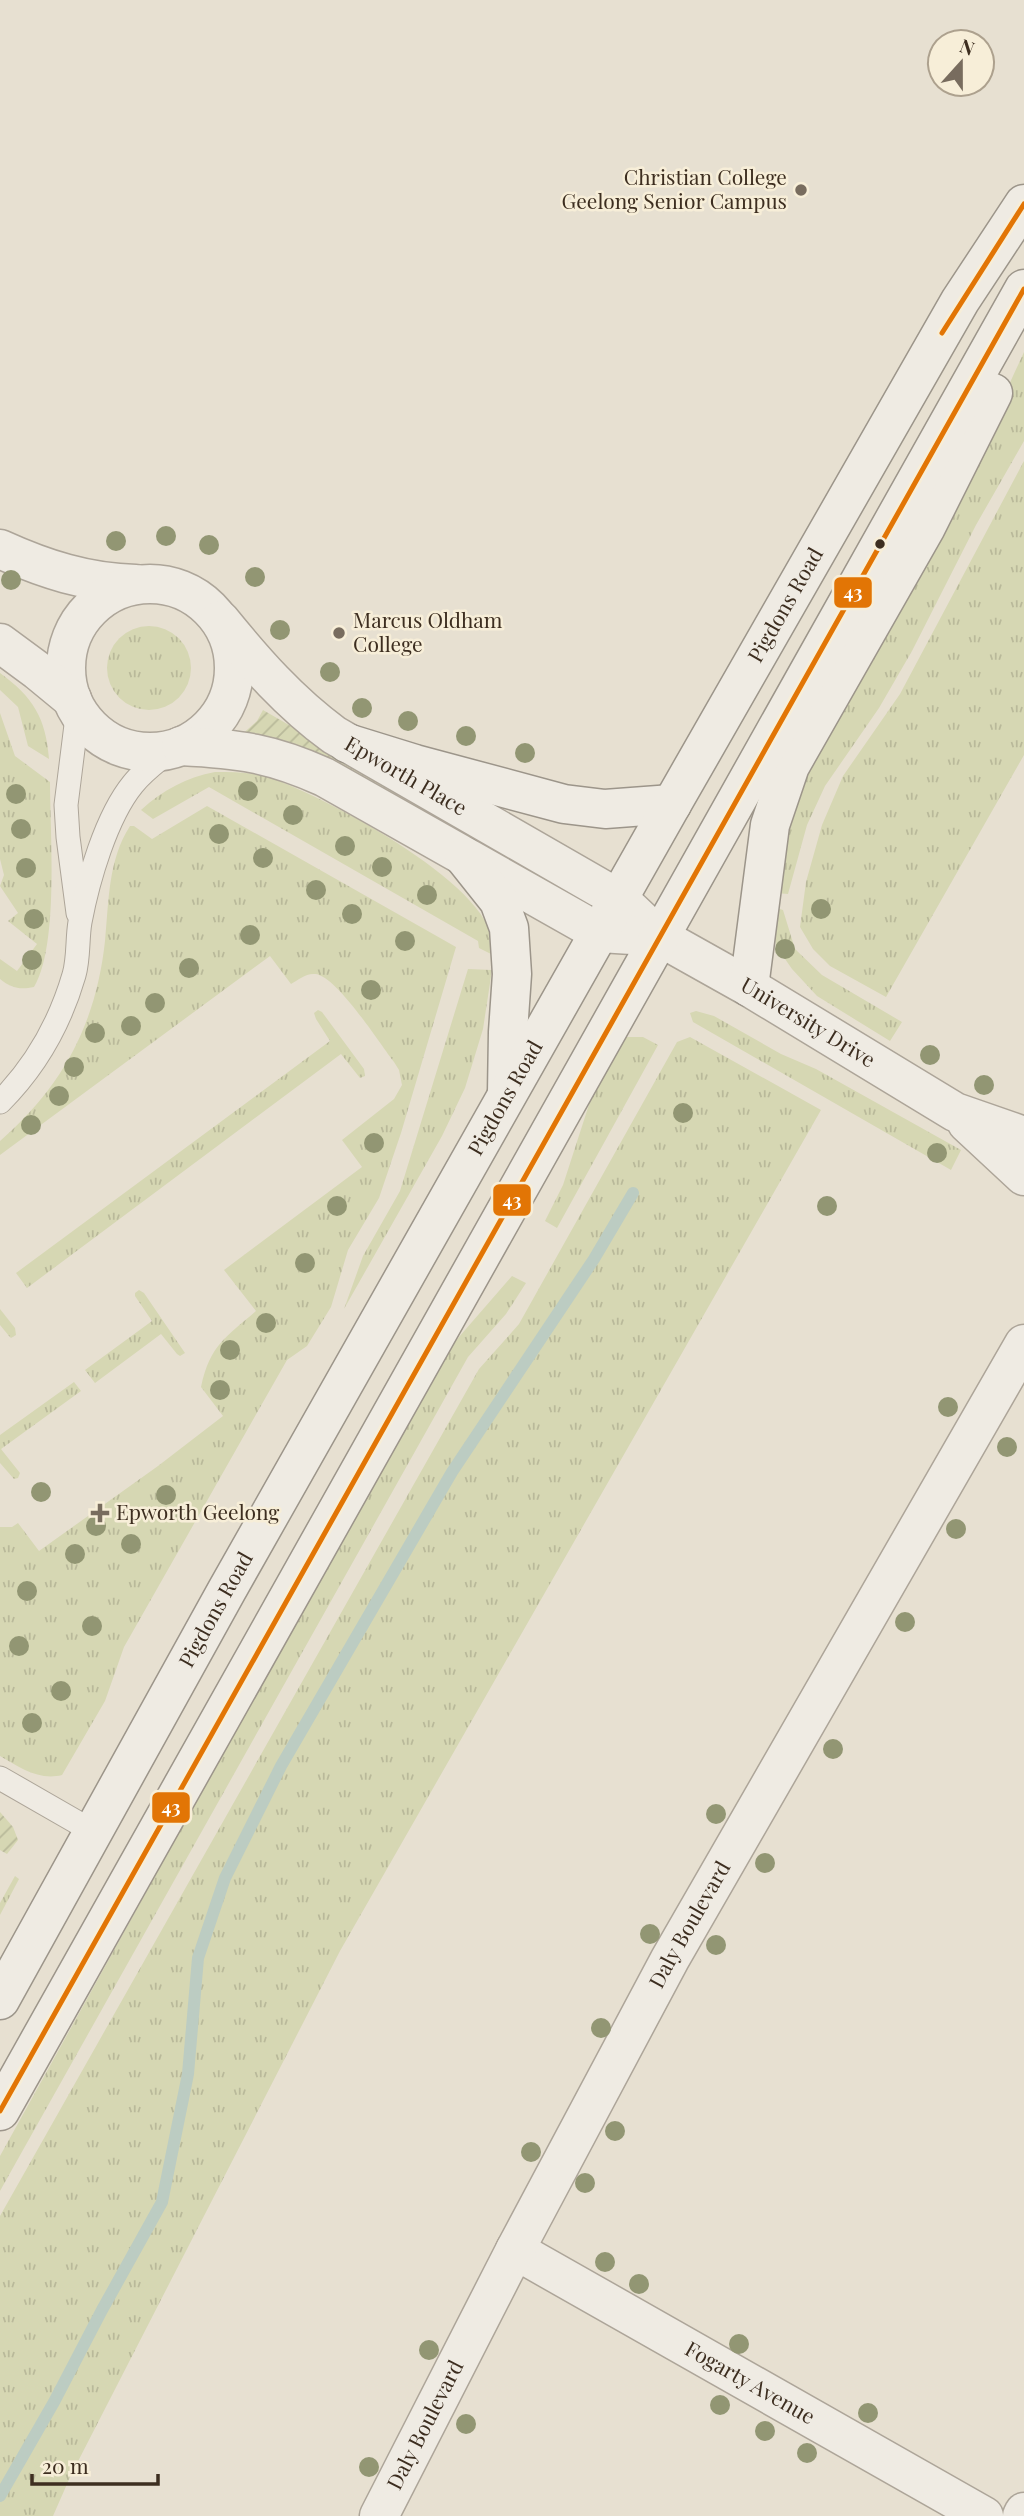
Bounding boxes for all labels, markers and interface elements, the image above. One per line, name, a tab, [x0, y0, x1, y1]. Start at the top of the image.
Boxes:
north arrow	[926, 28, 996, 98]
text: N	[956, 32, 979, 61]
place label: Christian College Geelong Senior Campus	[561, 162, 787, 214]
marker: Christian College Geelong Senior Campus	[793, 182, 809, 198]
unlabelled marker	[873, 537, 887, 551]
street label: Pigdons Road	[740, 542, 828, 667]
line badge: 43	[833, 576, 873, 609]
text: 43	[844, 578, 862, 604]
place label: Marcus Oldham College	[353, 605, 503, 657]
marker: Marcus Oldham College	[331, 625, 347, 641]
street label: Epworth Place	[341, 728, 473, 821]
street label: University Drive	[737, 969, 881, 1072]
street label: Pigdons Road	[460, 1034, 548, 1160]
line badge: 43	[492, 1183, 532, 1217]
text: 43	[503, 1186, 521, 1212]
place label: Epworth Geelong	[116, 1497, 279, 1525]
marker: Epworth Geelong	[90, 1503, 110, 1523]
street label: Pigdons Road	[171, 1546, 258, 1672]
line badge: 43	[151, 1791, 191, 1824]
text: 43	[162, 1793, 180, 1819]
street label: Daly Boulevard	[641, 1855, 735, 1992]
street label: Fogarty Avenue	[681, 2334, 821, 2429]
street label: Daly Boulevard	[379, 2355, 468, 2494]
scale bar	[32, 2442, 158, 2486]
text: 20 m	[42, 2451, 89, 2479]

